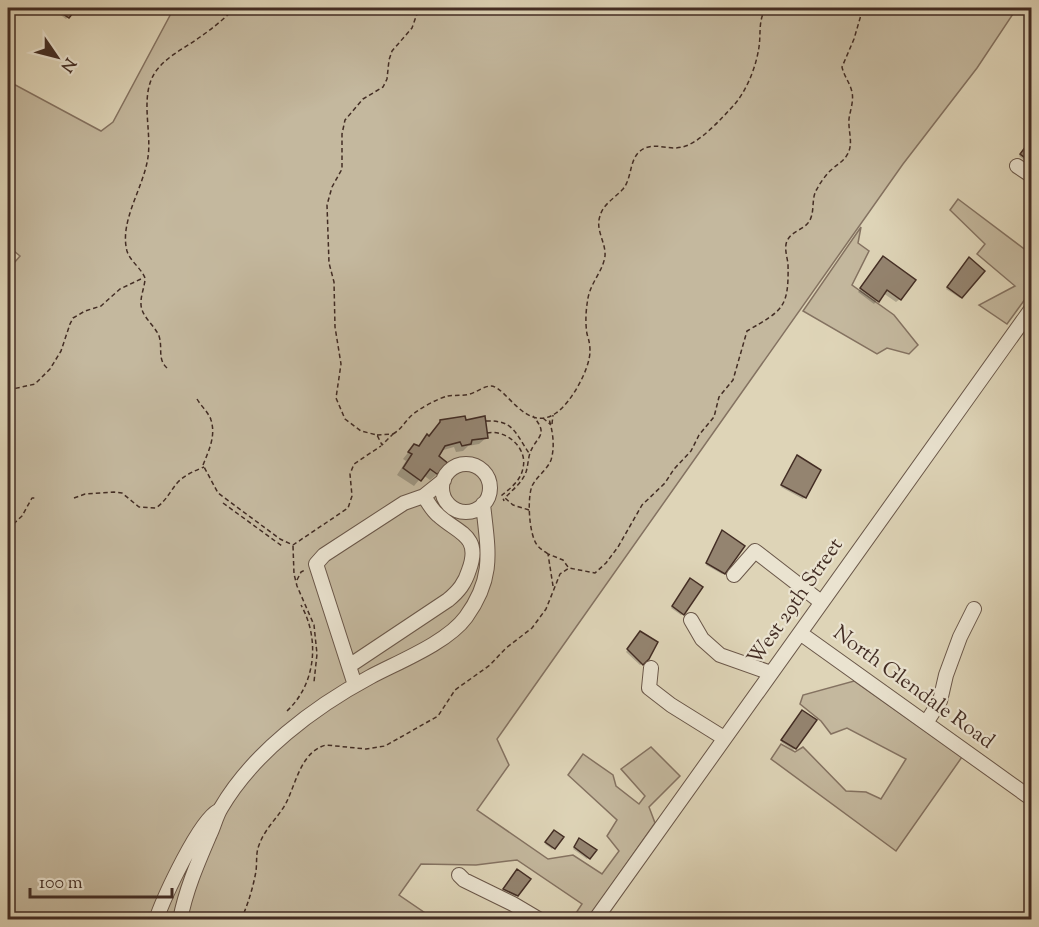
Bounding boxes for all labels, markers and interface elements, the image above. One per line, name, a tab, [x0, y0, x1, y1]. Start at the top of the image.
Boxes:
north arrow	[27, 27, 87, 87]
text: N	[54, 52, 80, 76]
street label: West 29th Street	[741, 532, 851, 672]
street label: North Glendale Road	[826, 619, 1000, 757]
scale bar	[30, 861, 172, 899]
text: 100 m	[39, 871, 83, 897]

